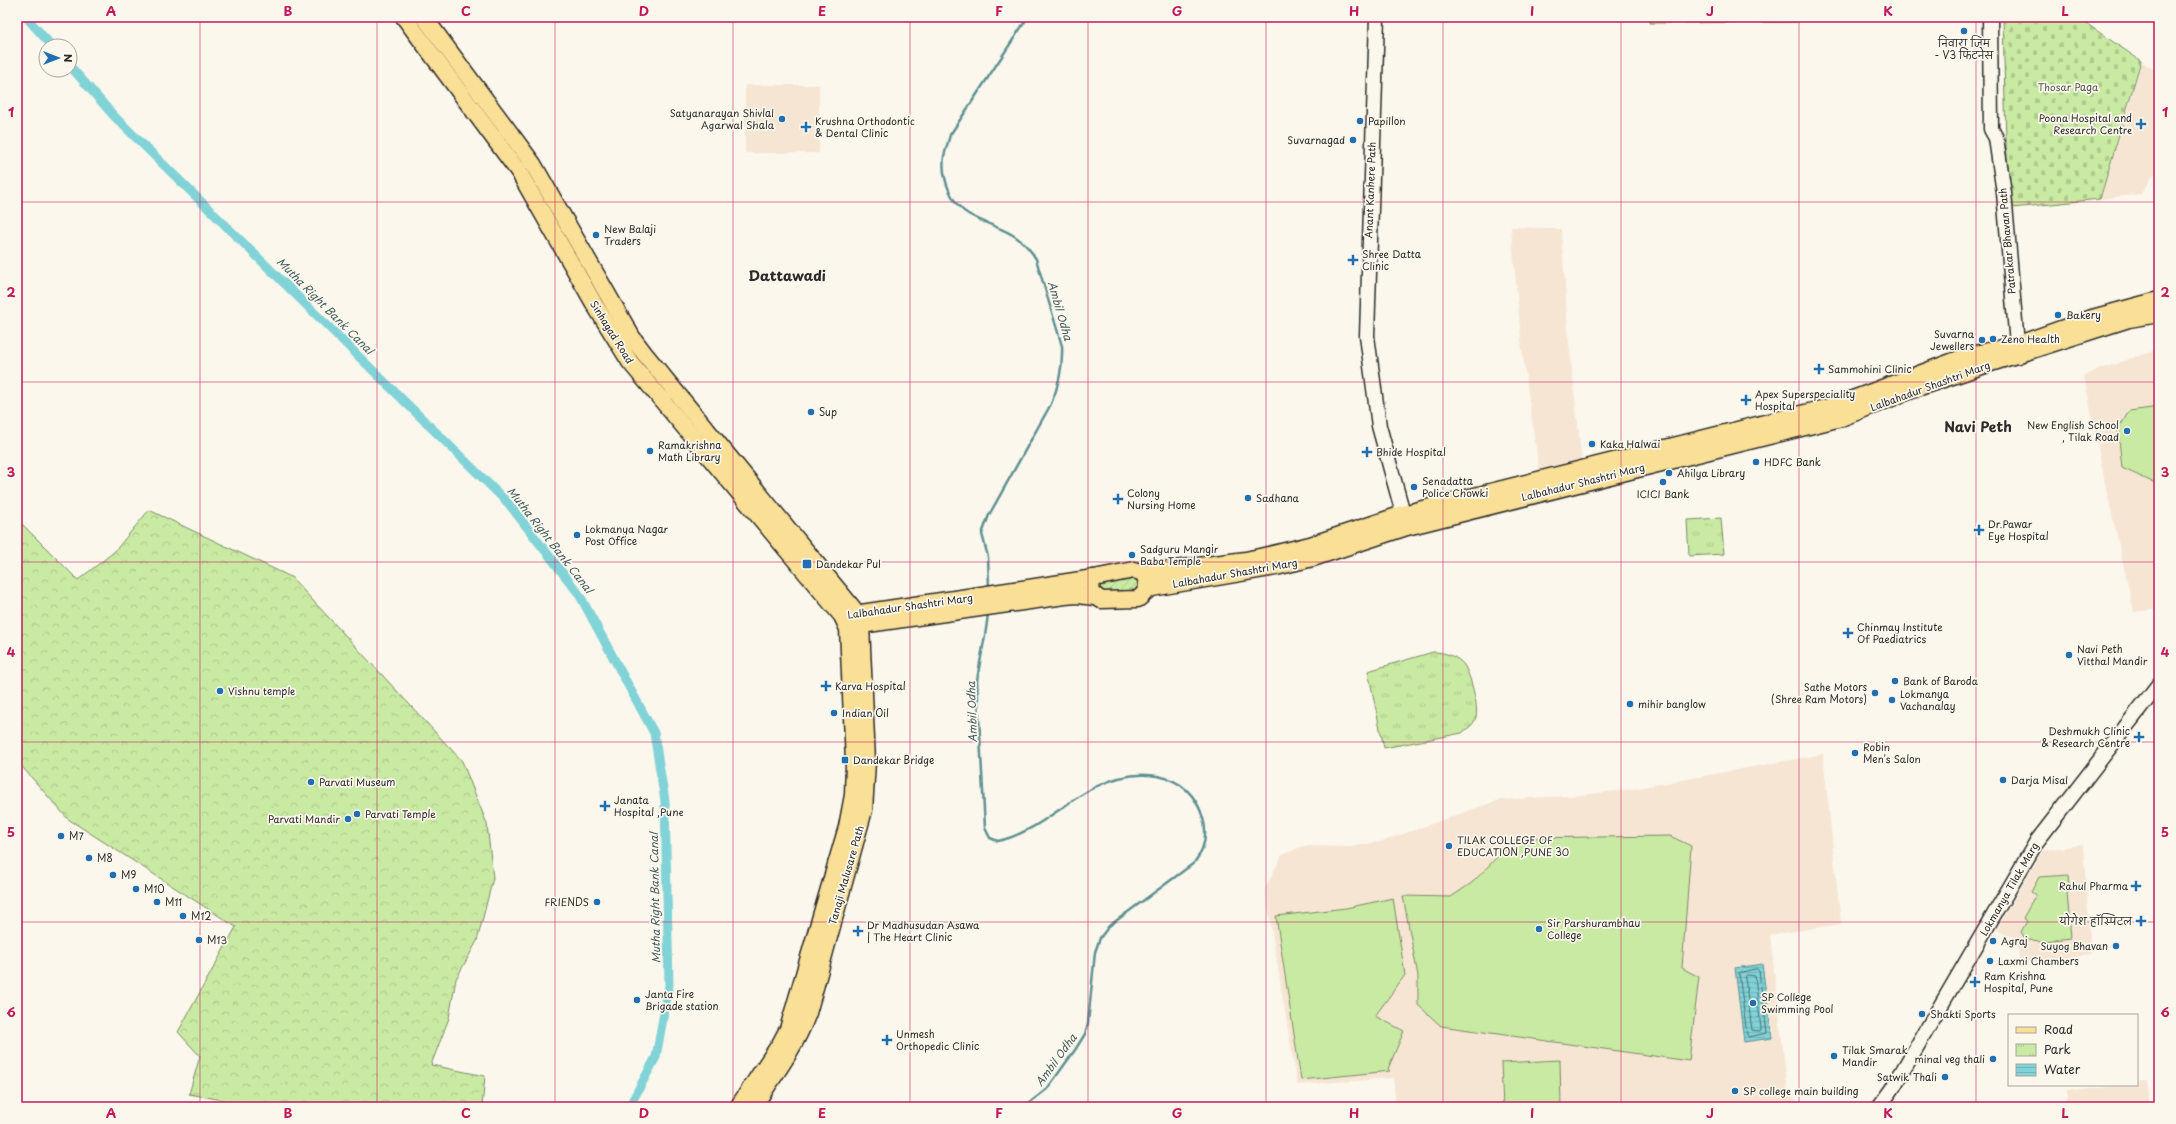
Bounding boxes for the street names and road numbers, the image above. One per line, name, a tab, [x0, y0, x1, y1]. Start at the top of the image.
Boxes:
street label: Anant Kanhere Path	[1360, 141, 1379, 239]
street label: Patrakar Bhavan Path	[1994, 187, 2019, 295]
street label: Sinhagad Road	[587, 297, 638, 366]
street label: Lalbahadur Shashtri Marg	[1868, 357, 1992, 414]
street label: Lalbahadur Shashtri Marg	[1520, 459, 1646, 504]
street label: Lalbahadur Shashtri Marg	[1171, 554, 1299, 591]
street label: Lalbahadur Shashtri Marg	[846, 589, 974, 622]
street label: Tanaji Malusare Path	[824, 823, 867, 926]
street label: Lokmanya Tilak Marg	[1976, 839, 2042, 938]

